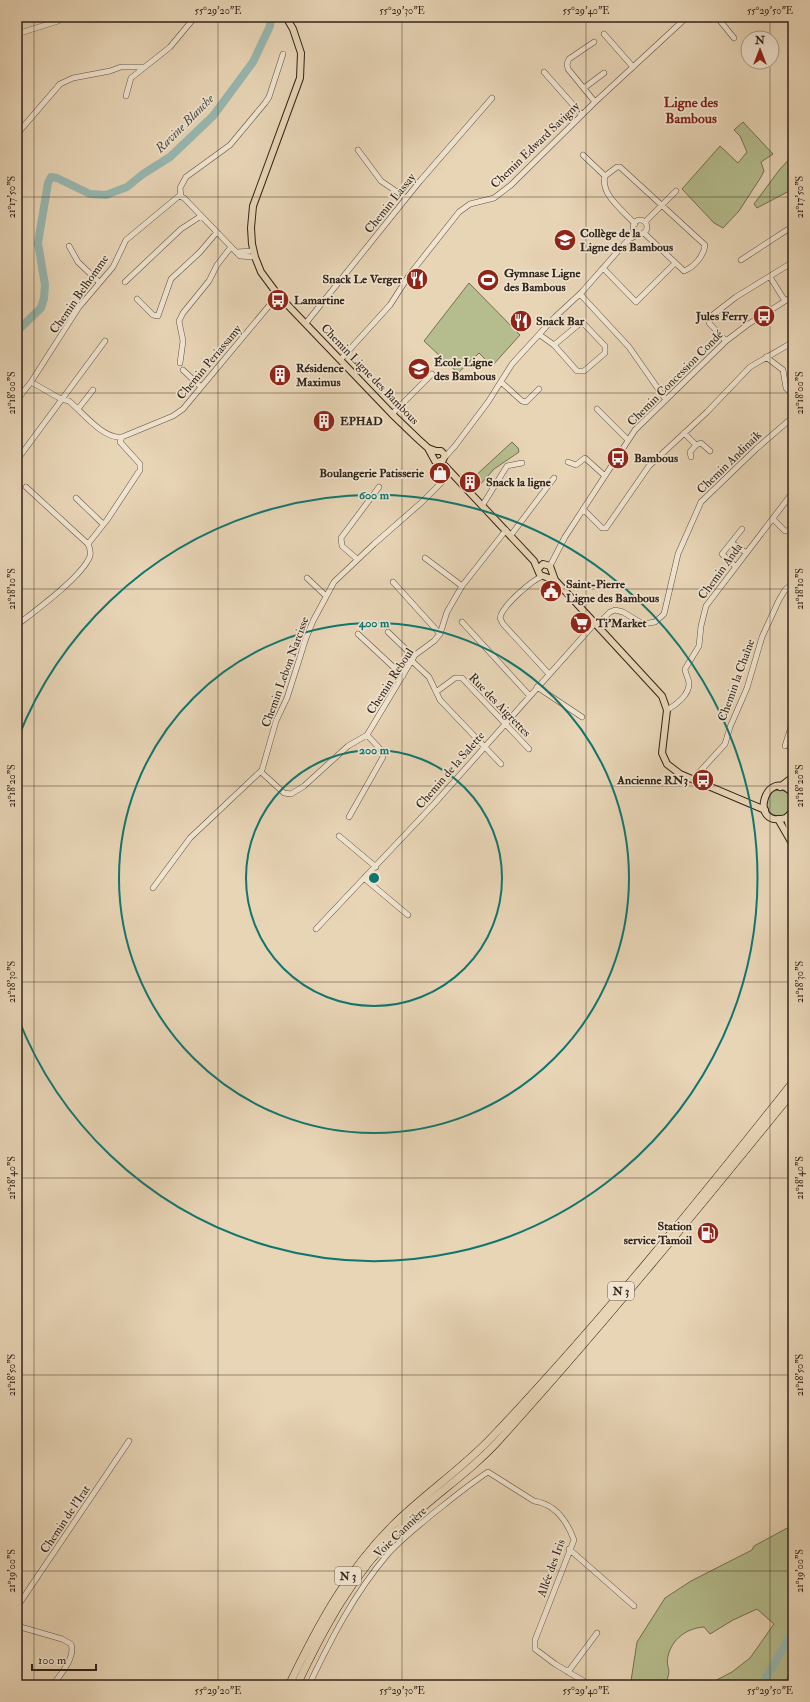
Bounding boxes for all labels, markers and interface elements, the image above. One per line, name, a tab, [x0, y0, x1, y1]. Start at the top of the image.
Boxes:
text: 55°29'20"E	[195, 5, 241, 17]
text: 55°29'30"E	[379, 5, 425, 17]
text: 55°29'40"E	[562, 5, 610, 17]
text: 55°29'50"E	[747, 5, 793, 17]
north arrow	[740, 30, 780, 70]
text: N	[754, 34, 766, 47]
water label: Ravine Blanche	[151, 91, 218, 157]
district label: Ligne des Bambous	[664, 94, 718, 127]
street label: Chemin Edward Savigny	[488, 98, 583, 192]
street label: Chemin Lassay	[362, 170, 420, 237]
text: 21°17'50"S	[6, 176, 18, 218]
text: 21°17'50"S	[794, 176, 806, 218]
place label: Collège de la Ligne des Bambous	[580, 226, 673, 255]
school or university icon: Collège de la Ligne des Bambous	[552, 227, 578, 253]
street label: Chemin Belhomme	[47, 252, 112, 337]
restaurant icon: Snack Le Verger	[404, 266, 430, 292]
place label: Gymnase Ligne des Bambous	[504, 266, 581, 295]
sports icon: Gymnase Ligne des Bambous	[475, 267, 501, 293]
place label: Snack Le Verger	[323, 272, 403, 287]
bus stop icon: Lamartine	[265, 287, 291, 313]
place label: Lamartine	[294, 293, 346, 308]
bus stop icon: Jules Ferry	[751, 303, 777, 329]
restaurant icon: Snack Bar	[508, 308, 534, 334]
place label: Jules Ferry	[695, 309, 749, 324]
place label: Snack Bar	[536, 314, 585, 329]
street label: Chemin Periassamy	[174, 321, 246, 403]
street label: Chemin Ligne des Bambous	[318, 321, 422, 428]
street label: Chemin Concession Condé	[624, 327, 727, 429]
place label: École Ligne des Bambous	[434, 355, 496, 384]
school or university icon: École Ligne des Bambous	[406, 356, 432, 382]
place label: Résidence Maximus	[295, 361, 345, 390]
building icon: Résidence Maximus	[267, 362, 293, 388]
text: 21°18'00"S	[6, 371, 18, 415]
text: 21°18'00"S	[794, 371, 806, 415]
building icon: EPHAD	[311, 408, 337, 434]
place label: EPHAD	[340, 414, 383, 429]
street label: Chemin Andinaik	[694, 428, 765, 497]
bus stop icon: Bambous	[605, 445, 631, 471]
place label: Bambous	[634, 451, 678, 466]
shop icon: Boulangerie Patisserie	[427, 460, 453, 486]
place label: Boulangerie Patisserie	[319, 466, 425, 481]
building icon: Snack la ligne	[457, 469, 483, 495]
place label: Snack la ligne	[486, 475, 552, 490]
text: 600 m	[359, 488, 390, 503]
street label: Chemin Anda	[695, 539, 746, 602]
text: 21°18'10"S	[6, 568, 18, 610]
text: 21°18'10"S	[794, 568, 806, 610]
place label: Saint-Pierre Ligne des Bambous	[566, 577, 659, 606]
public building icon: Saint-Pierre Ligne des Bambous	[538, 578, 564, 604]
supermarket icon: Ti'Market	[568, 610, 594, 636]
street label: Chemin Lebon Narcisse	[258, 615, 312, 729]
text: 400 m	[358, 616, 390, 631]
place label: Ti'Market	[595, 616, 646, 631]
street label: Chemin la Chaîne	[715, 637, 758, 723]
street label: Chemin Reboul	[363, 645, 417, 717]
street label: Rue des Aigrettes	[465, 670, 534, 740]
street label: Chemin de la Salette	[413, 729, 488, 812]
text: 200 m	[359, 743, 390, 758]
text: 21°18'20"S	[6, 764, 18, 808]
text: 21°18'20"S	[794, 764, 806, 808]
bus stop icon: Ancienne RN3	[690, 767, 716, 793]
place label: Ancienne RN3	[616, 773, 688, 788]
centre of rings	[367, 871, 381, 885]
text: 21°18'30"S	[6, 961, 18, 1003]
text: 21°18'30"S	[794, 961, 806, 1003]
text: 21°18'40"S	[6, 1156, 18, 1200]
text: 21°18'40"S	[794, 1156, 806, 1200]
place label: Station service Tamoil	[624, 1219, 693, 1248]
fuel station icon: Station service Tamoil	[695, 1220, 721, 1246]
road number: N 3	[608, 1282, 634, 1300]
text: 21°18'50"S	[6, 1354, 18, 1396]
text: 21°18'50"S	[794, 1354, 806, 1396]
street label: Chemin de l'Irat	[37, 1482, 94, 1556]
street label: Voie Cannière	[371, 1503, 430, 1561]
street label: Allée des Iris	[534, 1537, 569, 1600]
text: 21°19'00"S	[6, 1549, 18, 1593]
text: 21°19'00"S	[794, 1549, 806, 1593]
road number: N 3	[335, 1567, 361, 1585]
scale bar	[32, 1646, 96, 1672]
text: 100 m	[38, 1653, 67, 1668]
text: 55°29'20"E	[195, 1685, 241, 1697]
text: 55°29'30"E	[379, 1685, 425, 1697]
text: 55°29'40"E	[562, 1685, 610, 1697]
text: 55°29'50"E	[747, 1685, 793, 1697]

